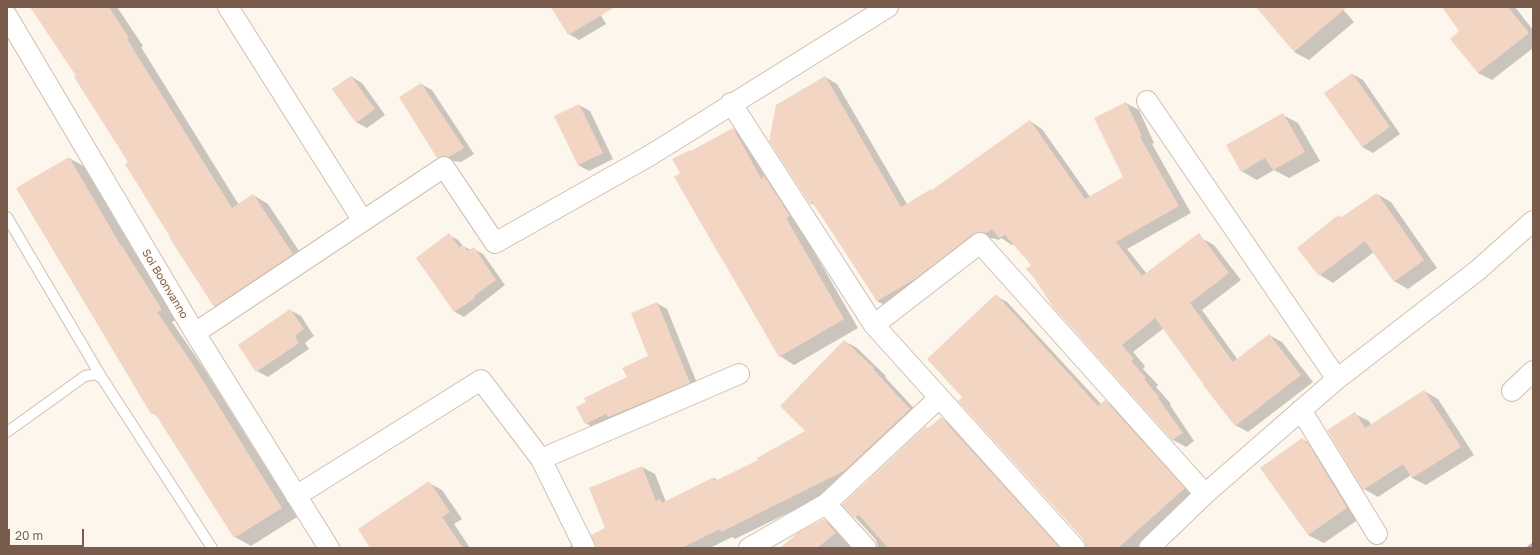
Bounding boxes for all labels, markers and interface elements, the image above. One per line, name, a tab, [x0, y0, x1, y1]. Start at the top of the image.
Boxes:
street label: Soi Boonvanno	[139, 247, 191, 321]
scale bar	[10, 521, 86, 547]
text: 20 m	[15, 528, 43, 543]

